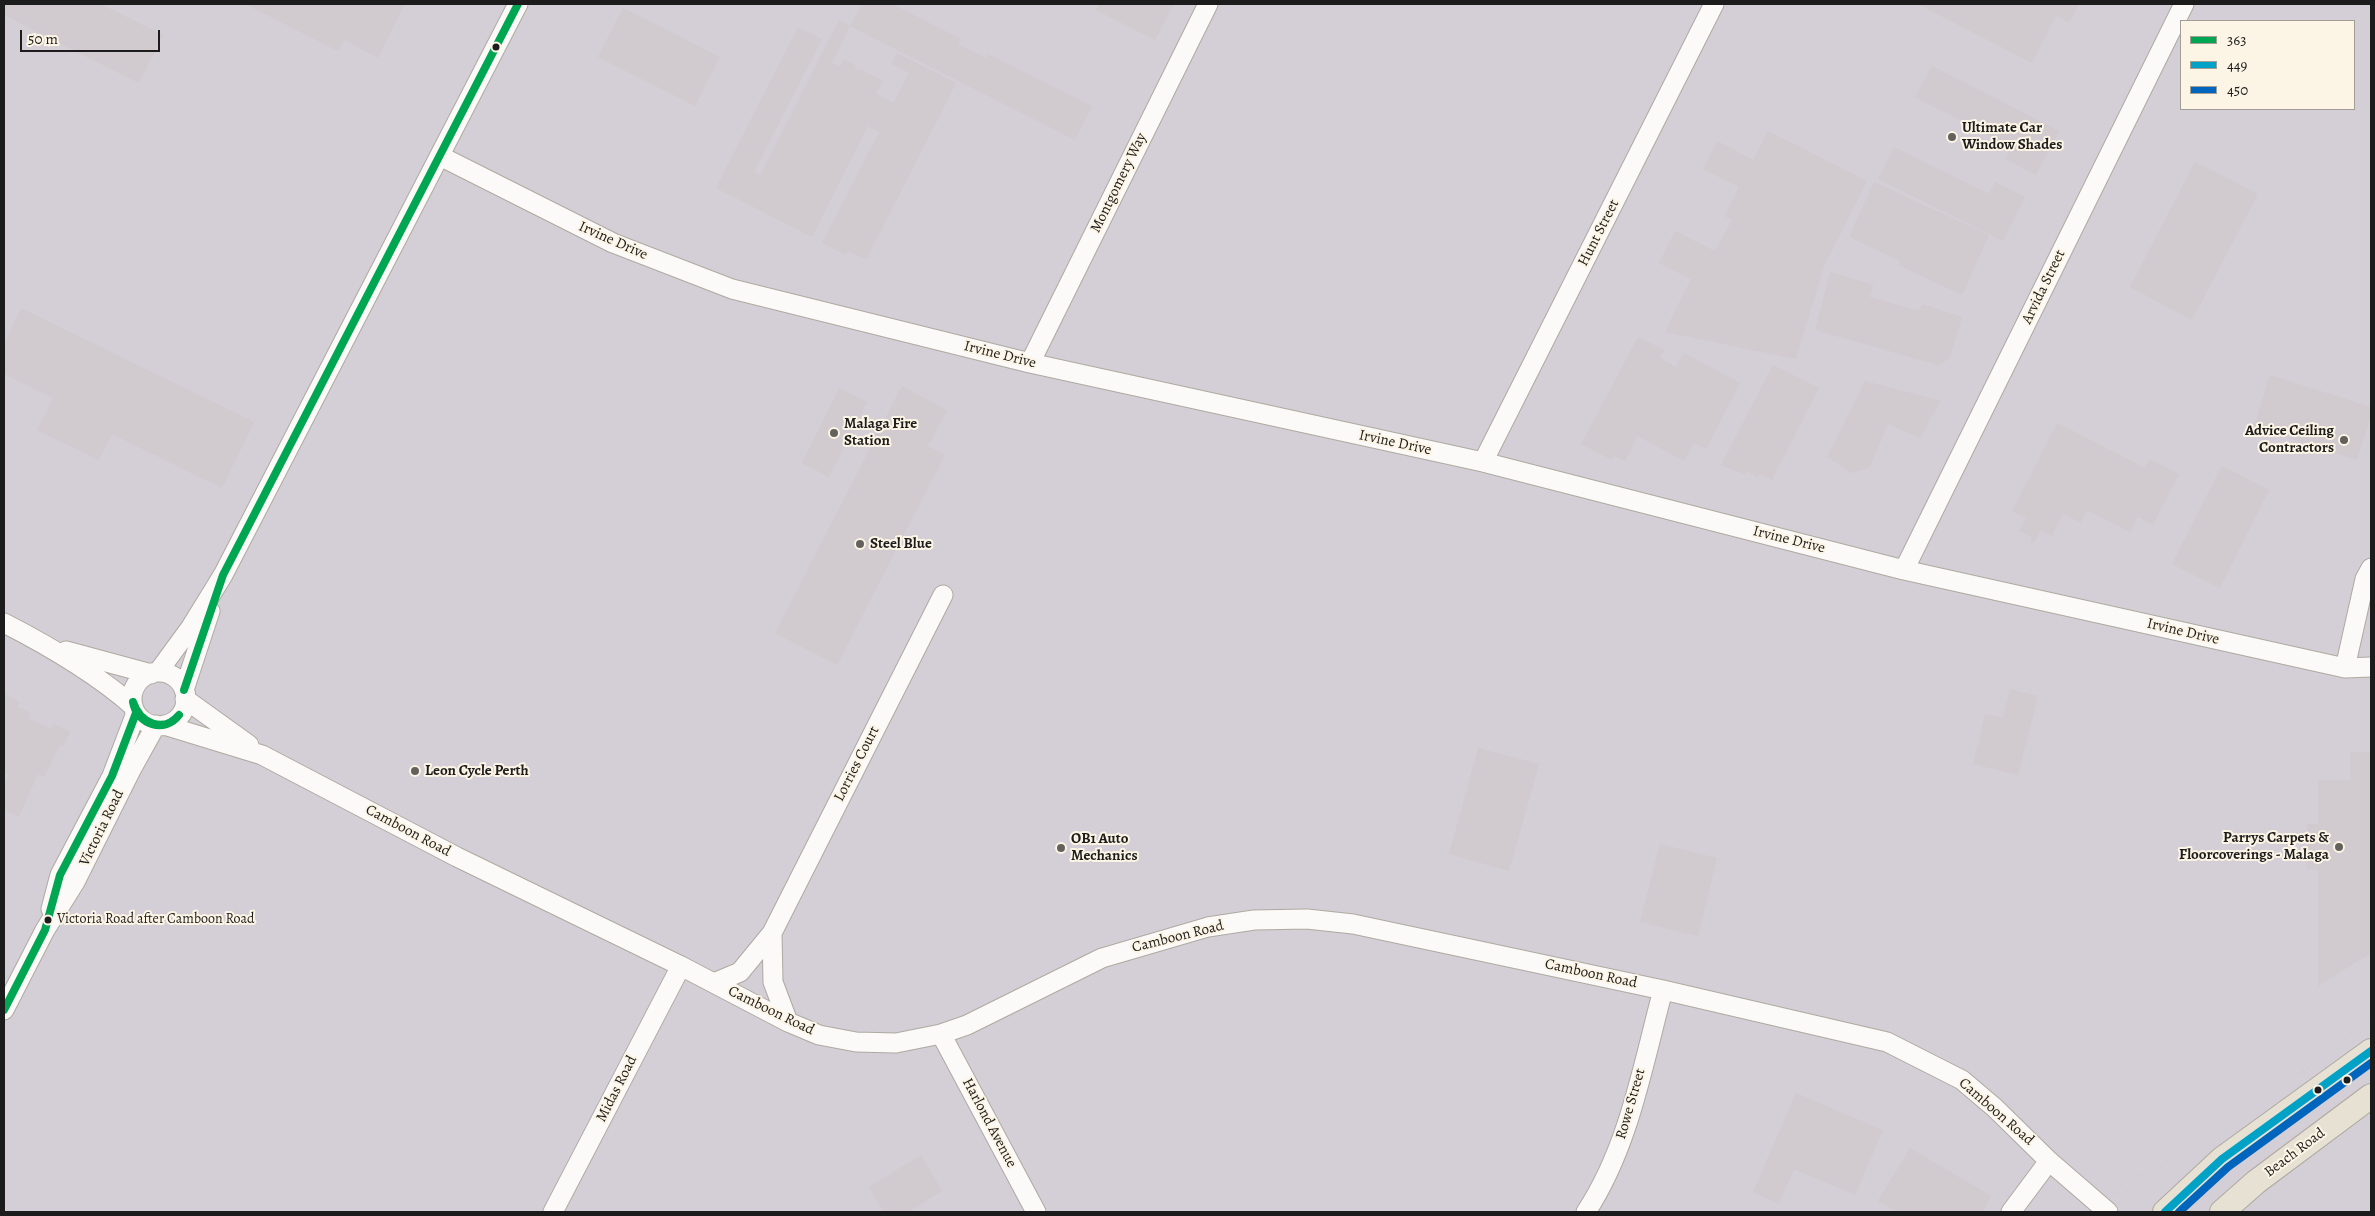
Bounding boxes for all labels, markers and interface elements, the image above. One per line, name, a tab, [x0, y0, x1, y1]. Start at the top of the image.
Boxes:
scale bar	[22, 20, 162, 52]
legend	[2180, 20, 2355, 110]
text: 50 m	[28, 29, 58, 49]
text: 363	[2227, 30, 2246, 50]
unlabelled marker	[491, 42, 501, 52]
text: 449	[2227, 55, 2247, 75]
text: 450	[2227, 80, 2248, 100]
place label: Ultimate Car Window Shades	[1962, 119, 2062, 154]
street label: Montgomery Way	[1087, 130, 1151, 236]
marker: Ultimate Car Window Shades	[1946, 131, 1958, 143]
street label: Hunt Street	[1575, 197, 1623, 269]
street label: Irvine Drive	[576, 218, 650, 264]
street label: Arvida Street	[2018, 247, 2070, 327]
street label: Irvine Drive	[962, 337, 1038, 373]
place label: Malaga Fire Station	[844, 415, 917, 450]
place label: Advice Ceiling Contractors	[2245, 422, 2334, 457]
marker: Malaga Fire Station	[828, 427, 840, 439]
street label: Irvine Drive	[1357, 427, 1433, 459]
marker: Advice Ceiling Contractors	[2338, 434, 2350, 446]
street label: Irvine Drive	[1751, 522, 1827, 558]
place label: Steel Blue	[870, 535, 932, 553]
marker: Steel Blue	[854, 538, 866, 550]
street label: Irvine Drive	[2145, 615, 2221, 649]
street label: Lorries Court	[830, 723, 884, 805]
place label: Leon Cycle Perth	[425, 762, 529, 780]
marker: Leon Cycle Perth	[409, 765, 421, 777]
street label: Victoria Road	[76, 787, 128, 869]
street label: Camboon Road	[362, 801, 454, 861]
place label: Parrys Carpets & Floorcoverings - Malaga	[2179, 829, 2329, 864]
place label: OB1 Auto Mechanics	[1071, 830, 1137, 865]
marker: Parrys Carpets & Floorcoverings - Malaga	[2333, 841, 2345, 853]
marker: OB1 Auto Mechanics	[1055, 842, 1067, 854]
place label: Victoria Road after Camboon Road	[57, 912, 255, 928]
marker: Victoria Road after Camboon Road	[43, 915, 53, 925]
street label: Camboon Road	[1130, 917, 1226, 957]
street label: Camboon Road	[1543, 955, 1639, 993]
street label: Camboon Road	[725, 982, 817, 1040]
street label: Midas Road	[593, 1053, 641, 1125]
street label: Rowe Street	[1612, 1067, 1650, 1141]
street label: Camboon Road	[1955, 1074, 2037, 1150]
street label: Harlond Avenue	[958, 1075, 1020, 1171]
unlabelled marker	[2342, 1075, 2352, 1085]
unlabelled marker	[2313, 1085, 2323, 1095]
street label: Beach Road	[2261, 1124, 2329, 1182]

